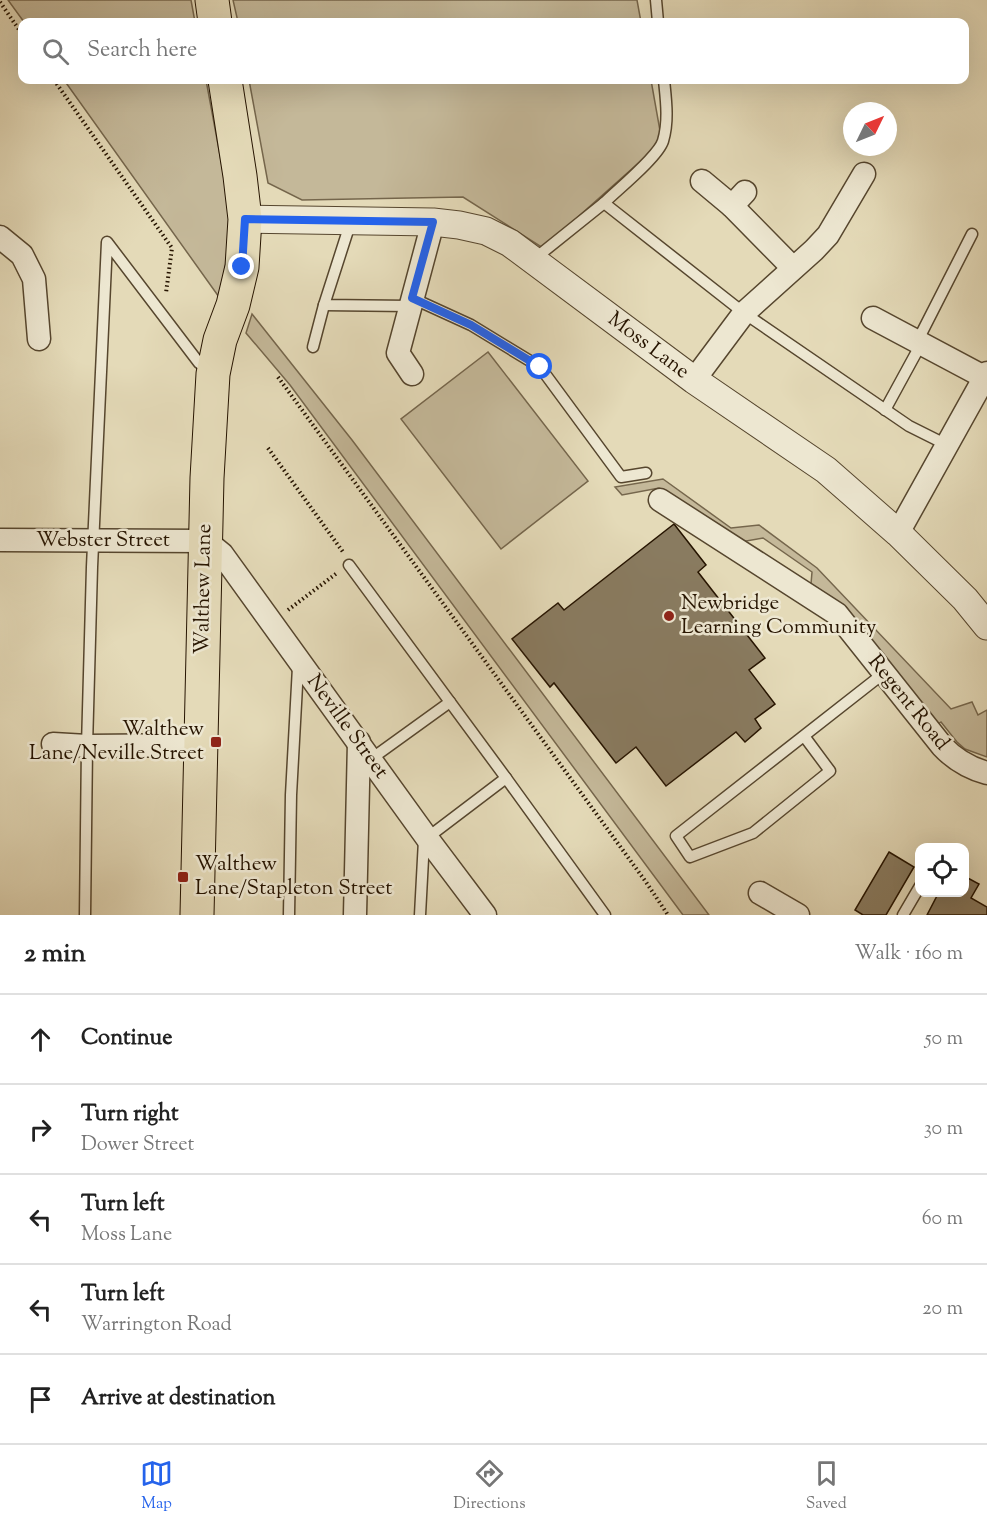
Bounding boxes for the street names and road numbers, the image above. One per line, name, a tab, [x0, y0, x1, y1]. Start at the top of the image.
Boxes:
street label: Moss Lane	[601, 305, 695, 387]
street label: Walthew Lane	[188, 523, 220, 655]
street label: Webster Street	[36, 526, 170, 556]
street label: Regent Road	[860, 649, 956, 757]
street label: Neville Street	[299, 668, 395, 786]

